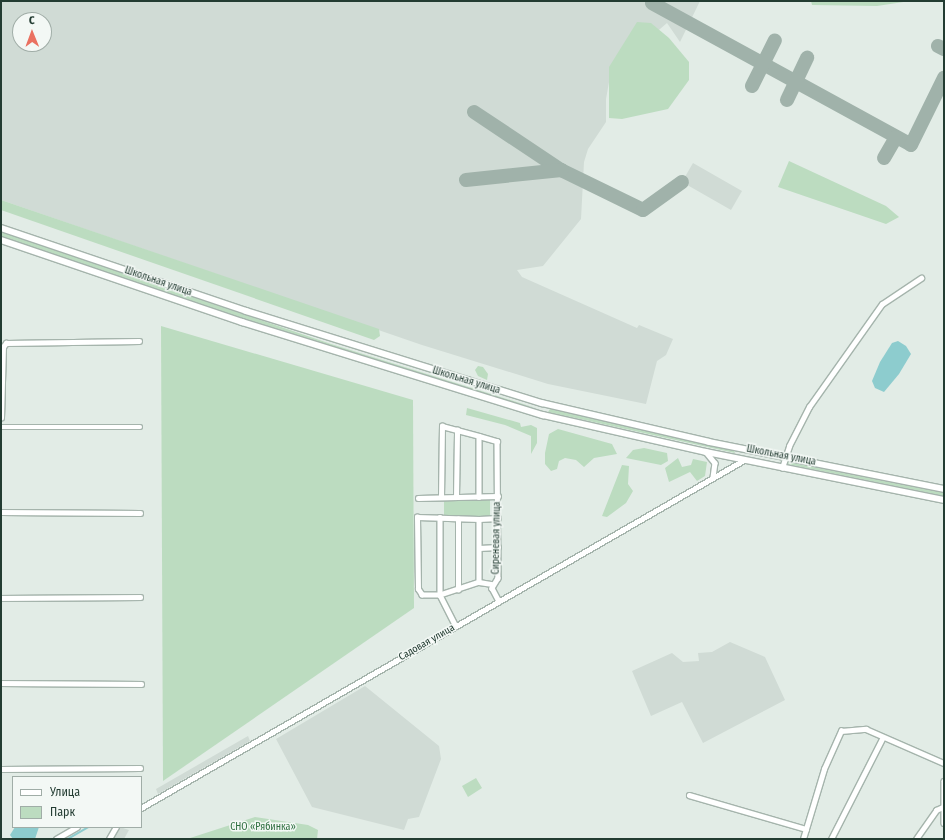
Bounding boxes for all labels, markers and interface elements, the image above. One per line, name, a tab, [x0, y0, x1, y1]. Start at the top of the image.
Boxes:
north arrow	[12, 12, 52, 52]
text: С	[29, 14, 35, 27]
street label: Школьная улица	[123, 265, 193, 299]
street label: Школьная улица	[431, 365, 501, 397]
street label: Школьная улица	[745, 443, 817, 469]
street label: Сиреневая улица	[490, 501, 504, 575]
street label: Садовая улица	[397, 622, 457, 664]
legend	[12, 776, 142, 828]
text: Улица	[50, 785, 80, 799]
text: Парк	[50, 805, 75, 819]
park label: СНО «Рябинка»	[230, 822, 296, 834]

